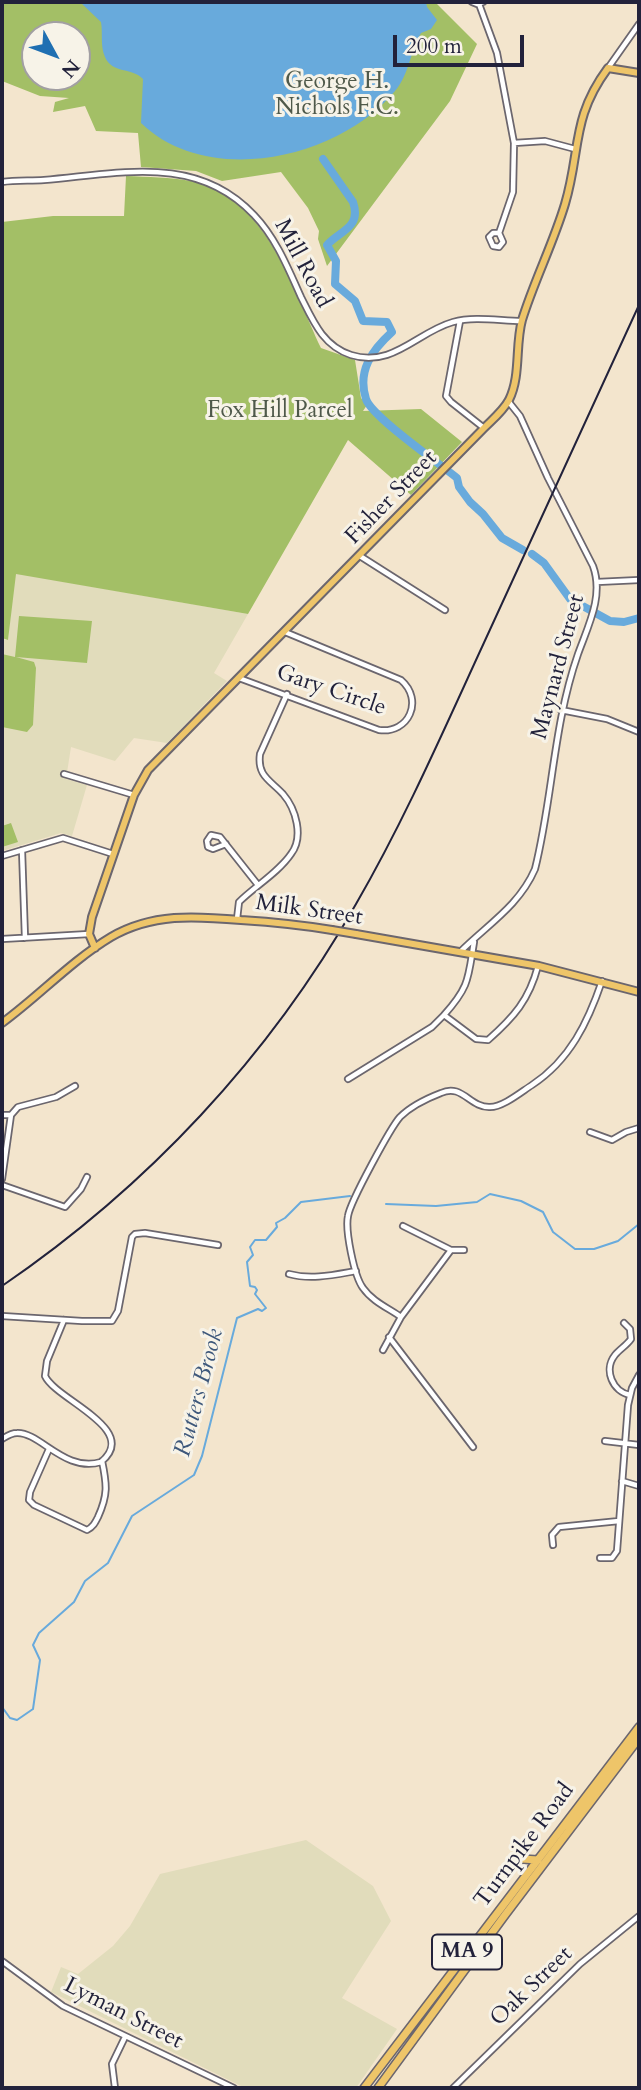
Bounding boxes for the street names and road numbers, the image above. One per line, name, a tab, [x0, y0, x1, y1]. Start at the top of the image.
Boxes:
street label: Mill Road	[267, 215, 337, 313]
street label: Fisher Street	[340, 445, 444, 551]
street label: Maynard Street	[526, 592, 592, 742]
street label: Gary Circle	[273, 659, 389, 723]
street label: Milk Street	[254, 890, 364, 932]
street label: Turnpike Road	[469, 1778, 581, 1914]
road number: MA 9	[432, 1934, 502, 1969]
street label: Oak Street	[485, 1941, 579, 2033]
street label: Lyman Street	[59, 1972, 187, 2056]

